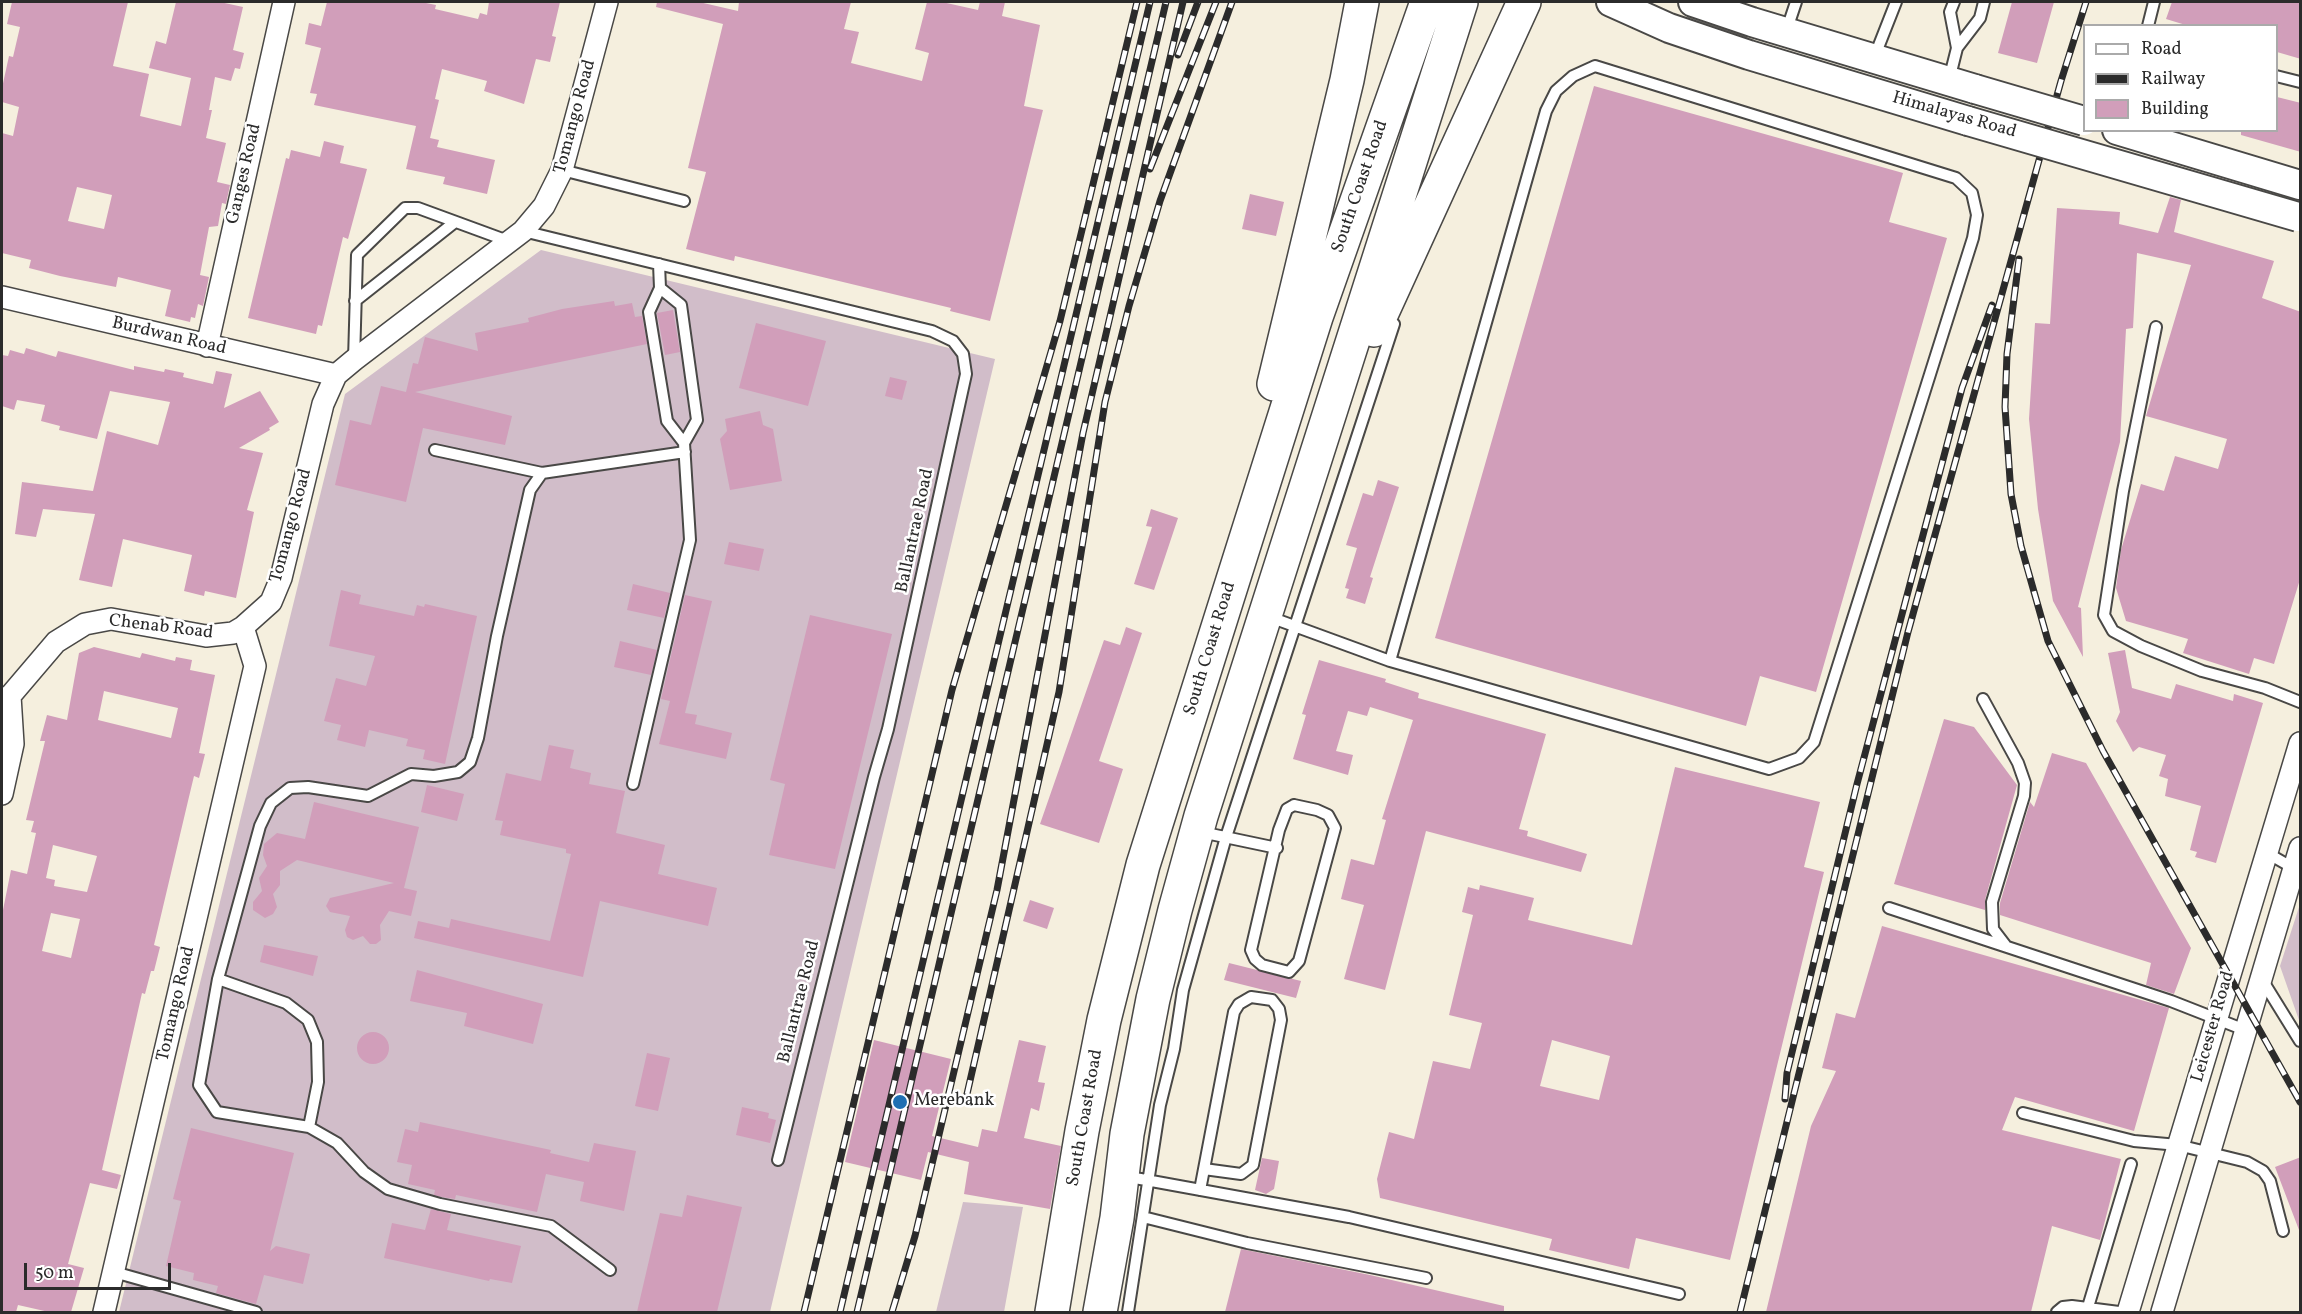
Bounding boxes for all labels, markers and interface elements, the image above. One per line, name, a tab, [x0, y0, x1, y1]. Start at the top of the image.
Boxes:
legend	[2083, 24, 2278, 132]
text: Road	[2141, 37, 2182, 62]
street label: Tomango Road	[550, 57, 602, 177]
text: Railway	[2141, 67, 2205, 92]
street label: Himalayas Road	[1889, 88, 2019, 144]
text: Building	[2141, 97, 2209, 122]
street label: South Coast Road	[1328, 118, 1394, 256]
street label: Ganges Road	[223, 122, 267, 226]
street label: Burdwan Road	[110, 313, 228, 361]
street label: Tomango Road	[266, 466, 318, 586]
street label: Ballantrae Road	[892, 467, 940, 595]
street label: South Coast Road	[1180, 579, 1242, 719]
street label: Chenab Road	[108, 611, 214, 645]
street label: Ballantrae Road	[774, 938, 826, 1066]
street label: Tomango Road	[153, 944, 201, 1064]
street label: Leicester Road	[2188, 969, 2240, 1085]
street label: South Coast Road	[1063, 1048, 1109, 1188]
place label: Merebank	[914, 1091, 994, 1113]
marker: Merebank	[891, 1093, 909, 1111]
scale bar	[27, 1251, 174, 1289]
text: 50 m	[35, 1261, 74, 1286]

